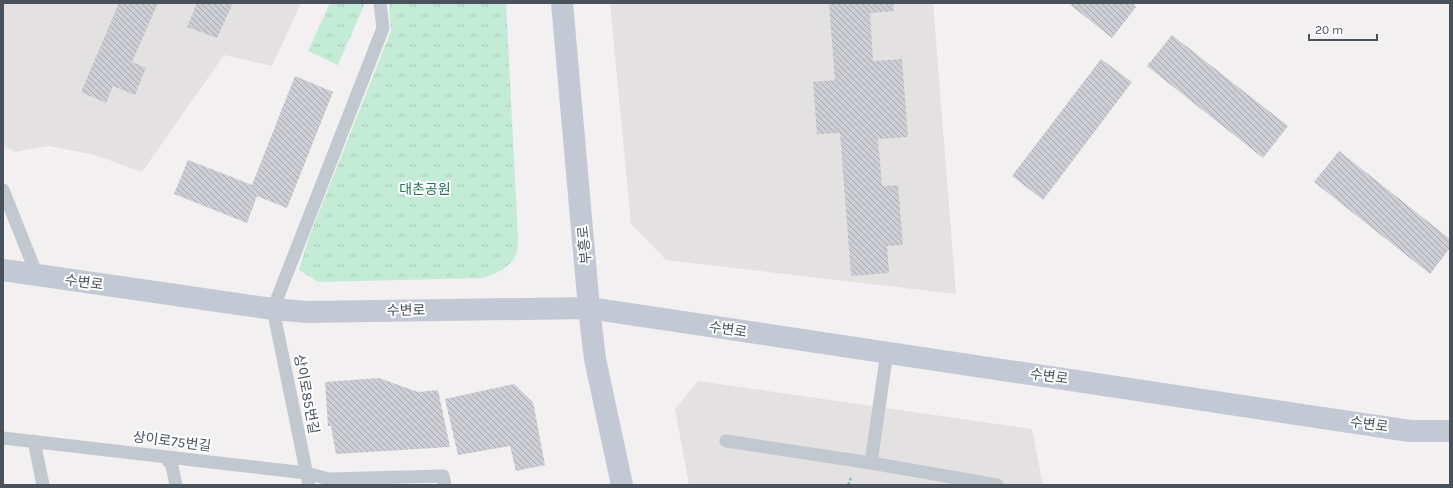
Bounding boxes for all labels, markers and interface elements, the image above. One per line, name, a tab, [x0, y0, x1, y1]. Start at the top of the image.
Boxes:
scale bar	[1309, 16, 1377, 42]
text: 20 m	[1315, 23, 1343, 37]
park label: 대촌공원	[399, 181, 451, 198]
street label: 부흥로	[574, 225, 595, 265]
street label: 수변로	[64, 271, 104, 294]
street label: 수변로	[387, 302, 426, 319]
street label: 수변로	[708, 318, 748, 341]
street label: 상이로85번길	[290, 353, 323, 435]
street label: 수변로	[1029, 365, 1069, 388]
street label: 수변로	[1349, 413, 1389, 436]
street label: 상이로75번길	[132, 428, 212, 455]

